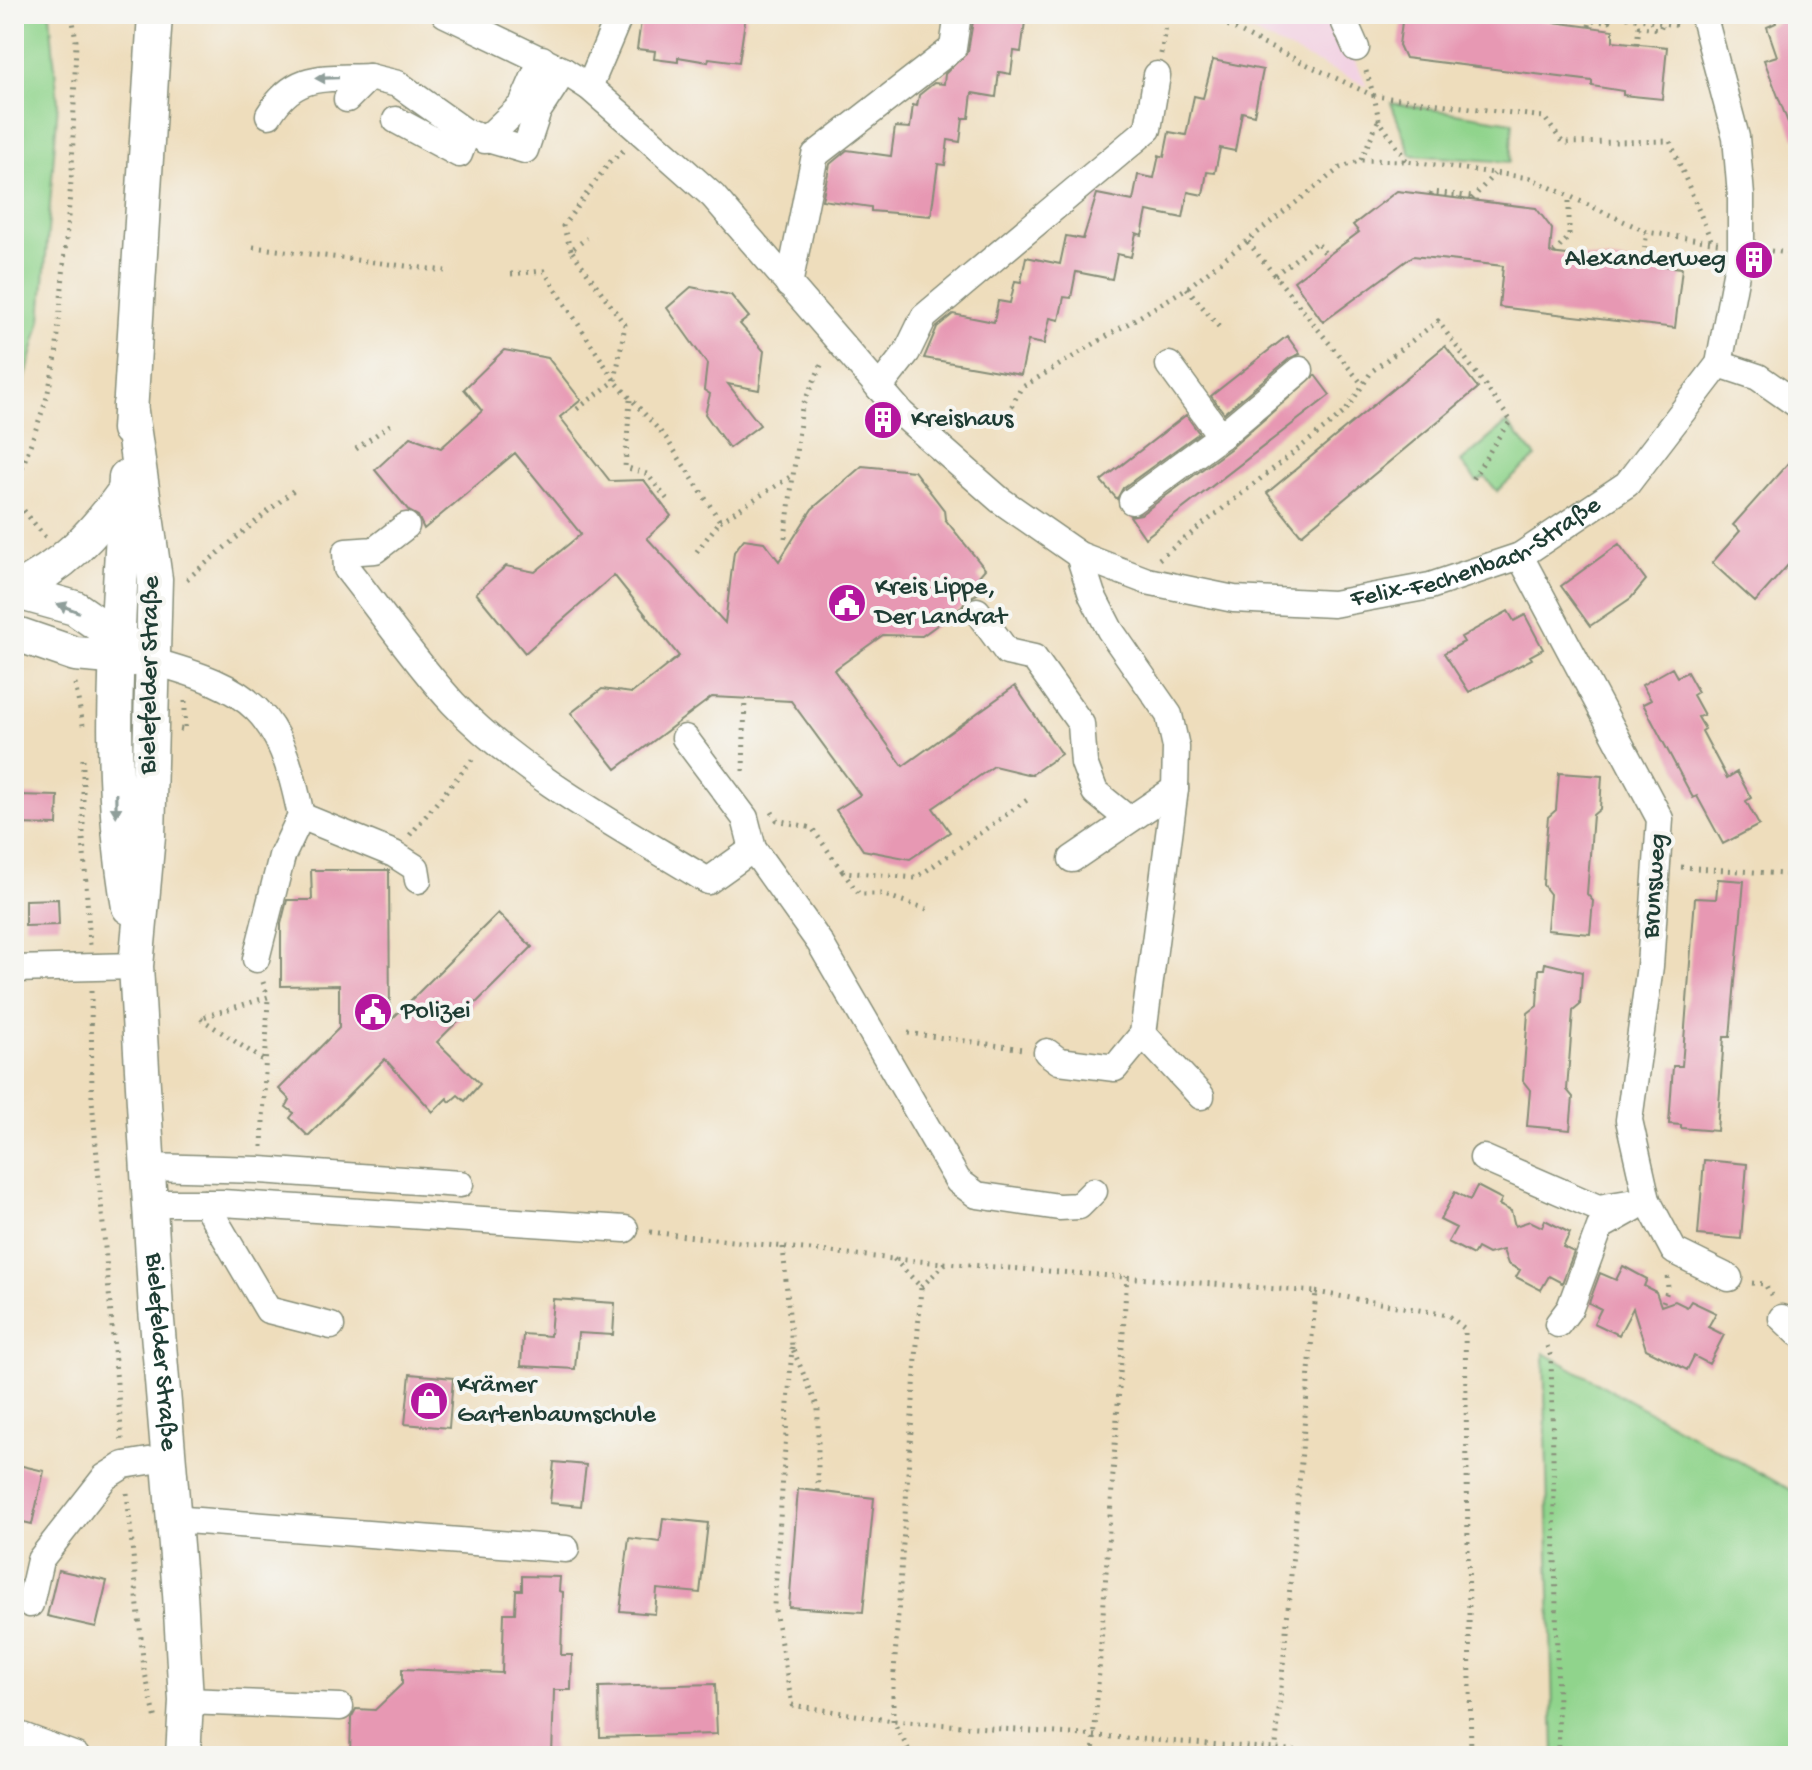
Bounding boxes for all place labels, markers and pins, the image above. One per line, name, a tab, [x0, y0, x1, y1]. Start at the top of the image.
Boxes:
building icon: Alexanderweg	[1733, 239, 1775, 281]
place label: Alexanderweg	[1565, 245, 1726, 276]
building icon: Kreishaus	[862, 399, 904, 441]
place label: Kreishaus	[911, 405, 1015, 436]
place label: Kreis Lippe, Der Landrat	[873, 573, 1009, 634]
public building icon: Kreis Lippe, Der Landrat	[826, 582, 868, 624]
public building icon: Polizei	[352, 991, 394, 1033]
place label: Polizei	[400, 997, 471, 1028]
place label: Krämer Gartenbaumschule	[457, 1371, 657, 1432]
shop icon: Krämer Gartenbaumschule	[408, 1380, 450, 1422]

